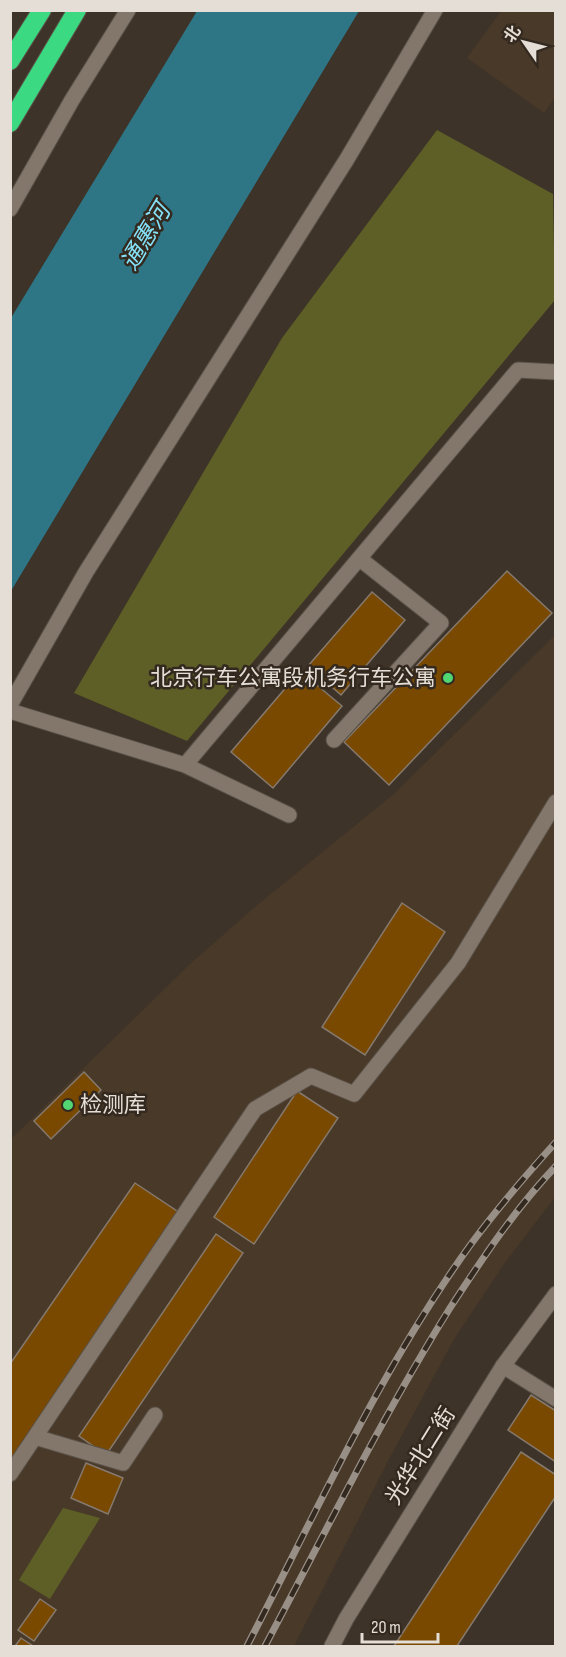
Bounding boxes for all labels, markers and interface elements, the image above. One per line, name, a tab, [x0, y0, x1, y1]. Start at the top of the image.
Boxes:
north arrow	[494, 12, 554, 72]
text: 北	[501, 22, 525, 46]
water label: 通惠河	[115, 195, 179, 275]
place label: 北京行车公寓段机务行车公寓	[150, 665, 436, 692]
marker: 北京行车公寓段机务行车公寓	[441, 671, 455, 685]
place label: 检测库	[80, 1092, 146, 1119]
marker: 检测库	[61, 1098, 75, 1112]
street label: 光华北二街	[380, 1402, 462, 1510]
scale bar	[362, 1606, 438, 1644]
text: 20 m	[371, 1617, 401, 1638]

